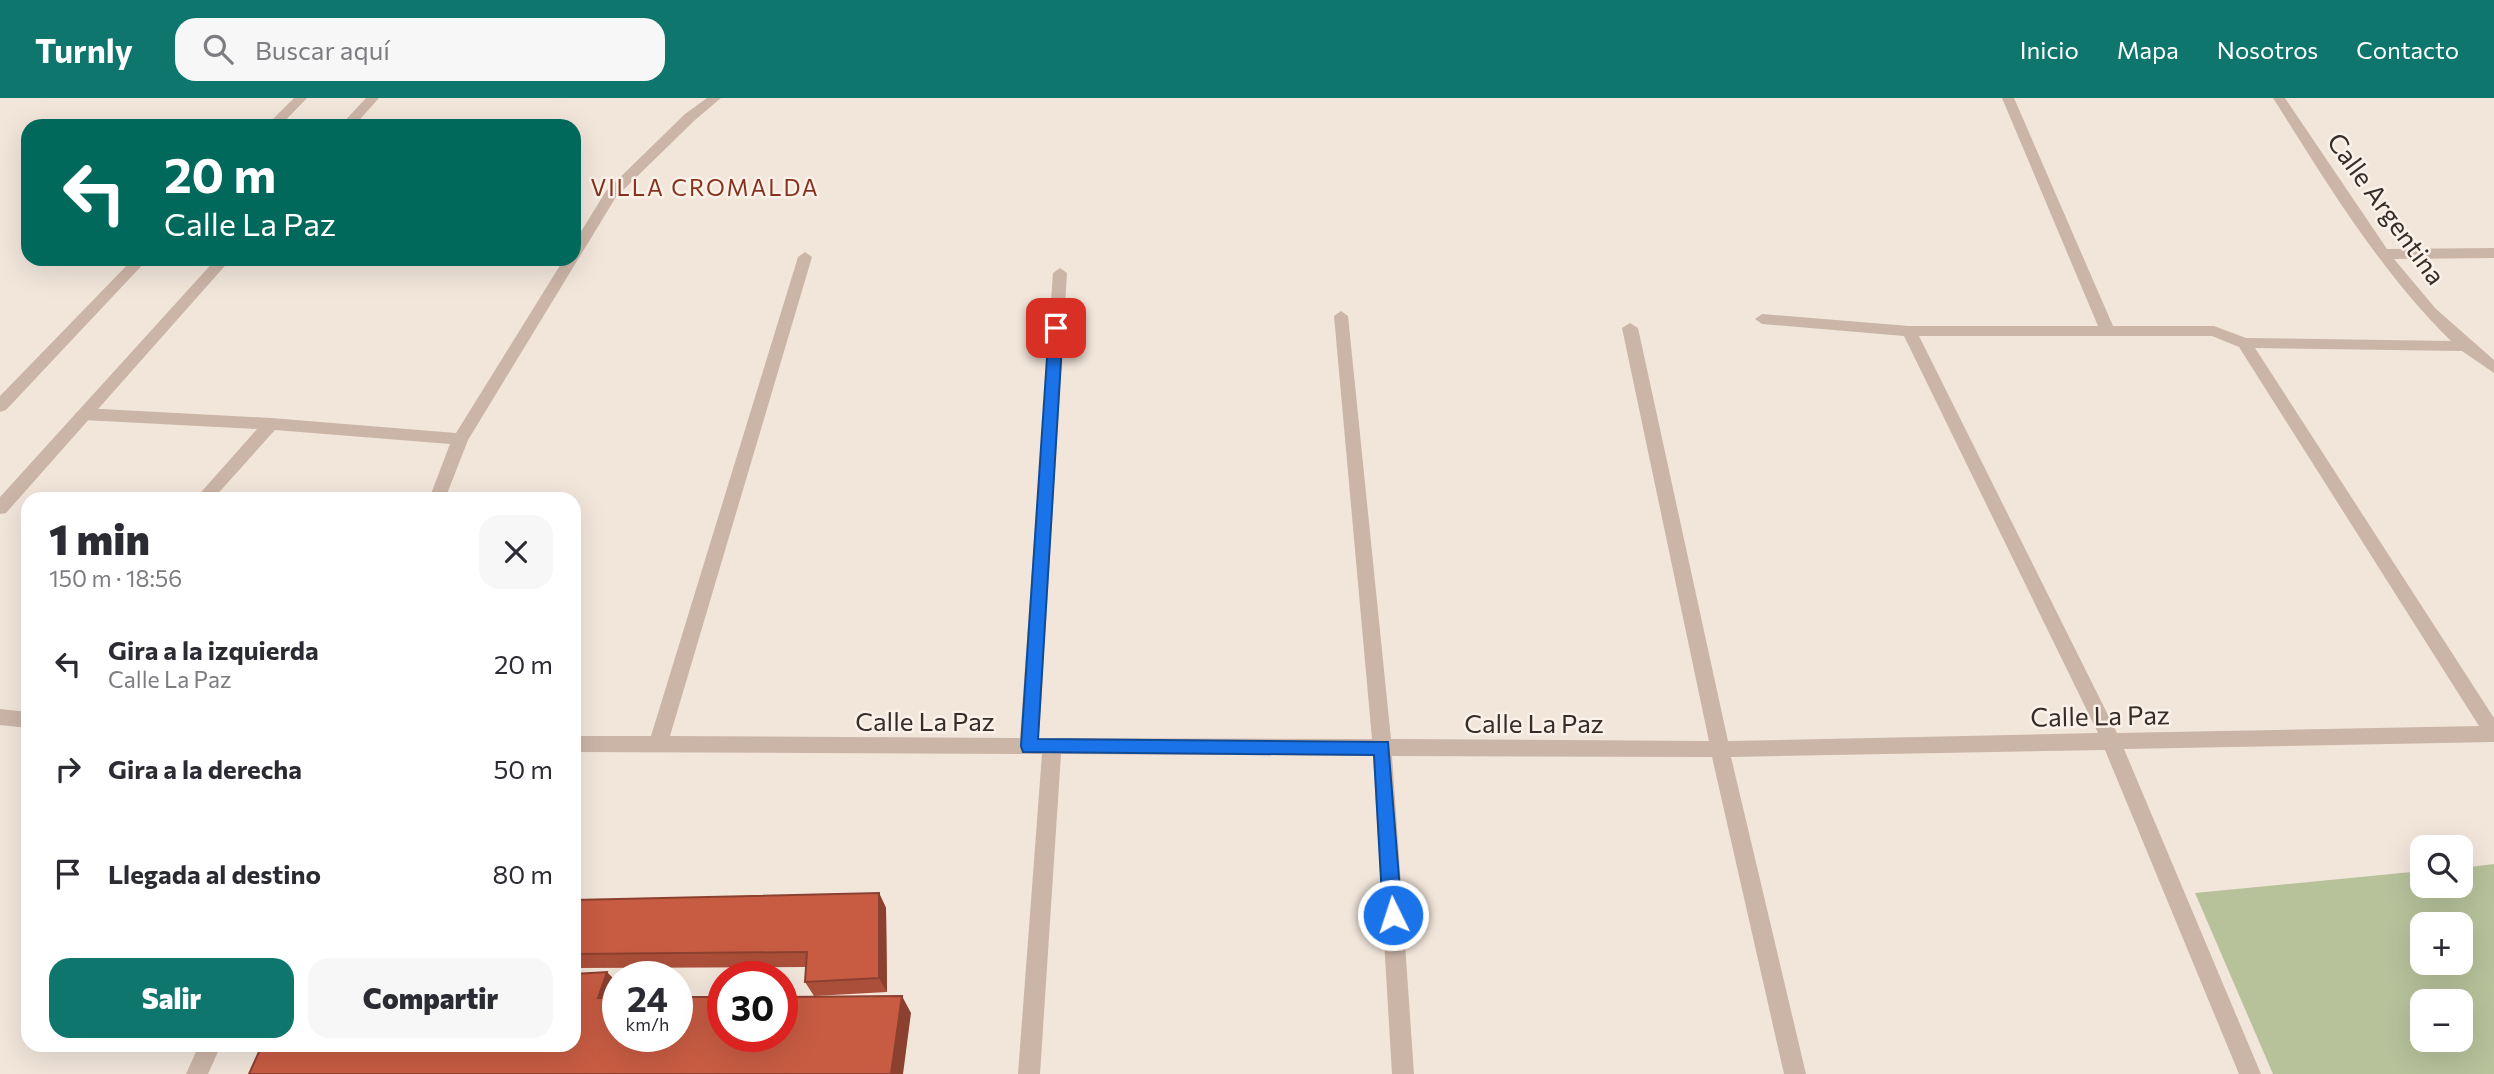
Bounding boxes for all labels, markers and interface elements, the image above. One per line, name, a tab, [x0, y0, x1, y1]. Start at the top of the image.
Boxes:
search box	[175, 18, 665, 81]
text: Turnly	[35, 29, 133, 70]
icon: search	[199, 30, 237, 68]
text: Buscar aquí	[255, 34, 390, 65]
text: Inicio	[2020, 35, 2079, 64]
text: Mapa	[2117, 35, 2179, 64]
text: Nosotros	[2217, 35, 2318, 64]
text: Contacto	[2356, 35, 2459, 64]
street label: Calle Argentina	[2322, 126, 2452, 290]
text: 20 m	[164, 143, 276, 203]
icon: left	[49, 147, 140, 238]
district label: VILLA CROMALDA	[590, 173, 820, 201]
text: Calle La Paz	[164, 203, 336, 243]
pin	[1026, 298, 1086, 358]
icon: arrive	[1037, 309, 1075, 347]
text: 1 min	[49, 512, 150, 564]
button: close	[479, 515, 553, 589]
text: 150 m · 18:56	[49, 564, 182, 592]
text: Gira a la izquierda	[108, 634, 319, 665]
icon: left	[49, 645, 87, 683]
text: 20 m	[494, 648, 553, 679]
text: Calle La Paz	[108, 665, 232, 693]
street label: Calle La Paz	[2030, 698, 2170, 732]
street label: Calle La Paz	[855, 705, 995, 736]
street label: Calle La Paz	[1464, 707, 1604, 738]
icon: right	[49, 750, 87, 788]
text: Gira a la derecha	[108, 753, 302, 784]
text: 50 m	[493, 753, 553, 784]
map controls	[2410, 835, 2473, 1052]
button: search	[2410, 835, 2473, 898]
icon: arrive	[49, 855, 87, 893]
text: Llegada al destino	[108, 858, 321, 889]
text: 80 m	[493, 858, 553, 889]
position arrow	[1356, 878, 1430, 952]
button: +	[2410, 912, 2473, 975]
button: Salir	[49, 958, 294, 1038]
button: Compartir	[308, 958, 553, 1038]
speed limit sign: 30	[707, 961, 798, 1052]
text: 24	[627, 976, 668, 1019]
button: −	[2410, 989, 2473, 1052]
text: km/h	[626, 1013, 669, 1035]

